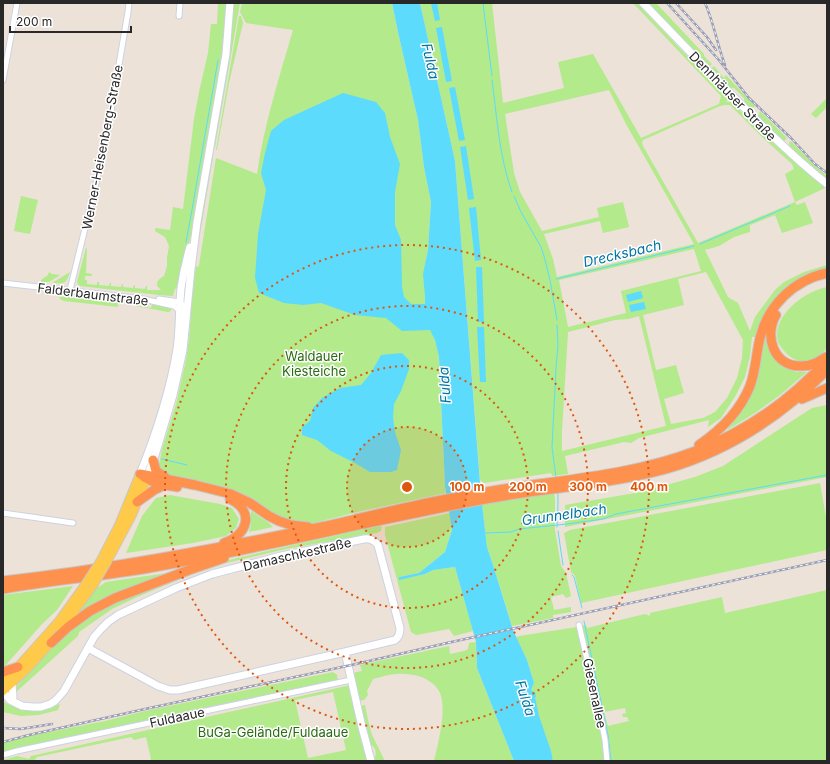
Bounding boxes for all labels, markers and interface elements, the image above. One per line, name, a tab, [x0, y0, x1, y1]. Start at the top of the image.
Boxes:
scale bar	[10, 8, 131, 34]
text: 200 m	[16, 14, 52, 29]
water label: Fulda	[419, 41, 443, 81]
street label: Dennhäuser Straße	[686, 48, 780, 144]
street label: Werner-Heisenberg-Straße	[78, 63, 126, 231]
water label: Drecksbach	[581, 236, 663, 270]
street label: Falderbaumstraße	[37, 279, 149, 309]
park label: Waldauer Kiesteiche	[282, 348, 346, 379]
water label: Fulda	[434, 366, 454, 404]
text: 100 m	[449, 479, 485, 494]
text: 200 m	[509, 479, 547, 494]
text: 300 m	[569, 479, 607, 494]
text: 400 m	[630, 479, 668, 494]
centre of rings	[400, 480, 414, 494]
water label: Grunnelbach	[520, 500, 608, 528]
street label: Damaschkestraße	[241, 534, 353, 574]
street label: Giesenallee	[580, 656, 610, 730]
water label: Fulda	[512, 678, 540, 718]
street label: Fuldaaue	[148, 703, 206, 731]
park label: BuGa-Gelände/Fuldaaue	[198, 724, 348, 740]

